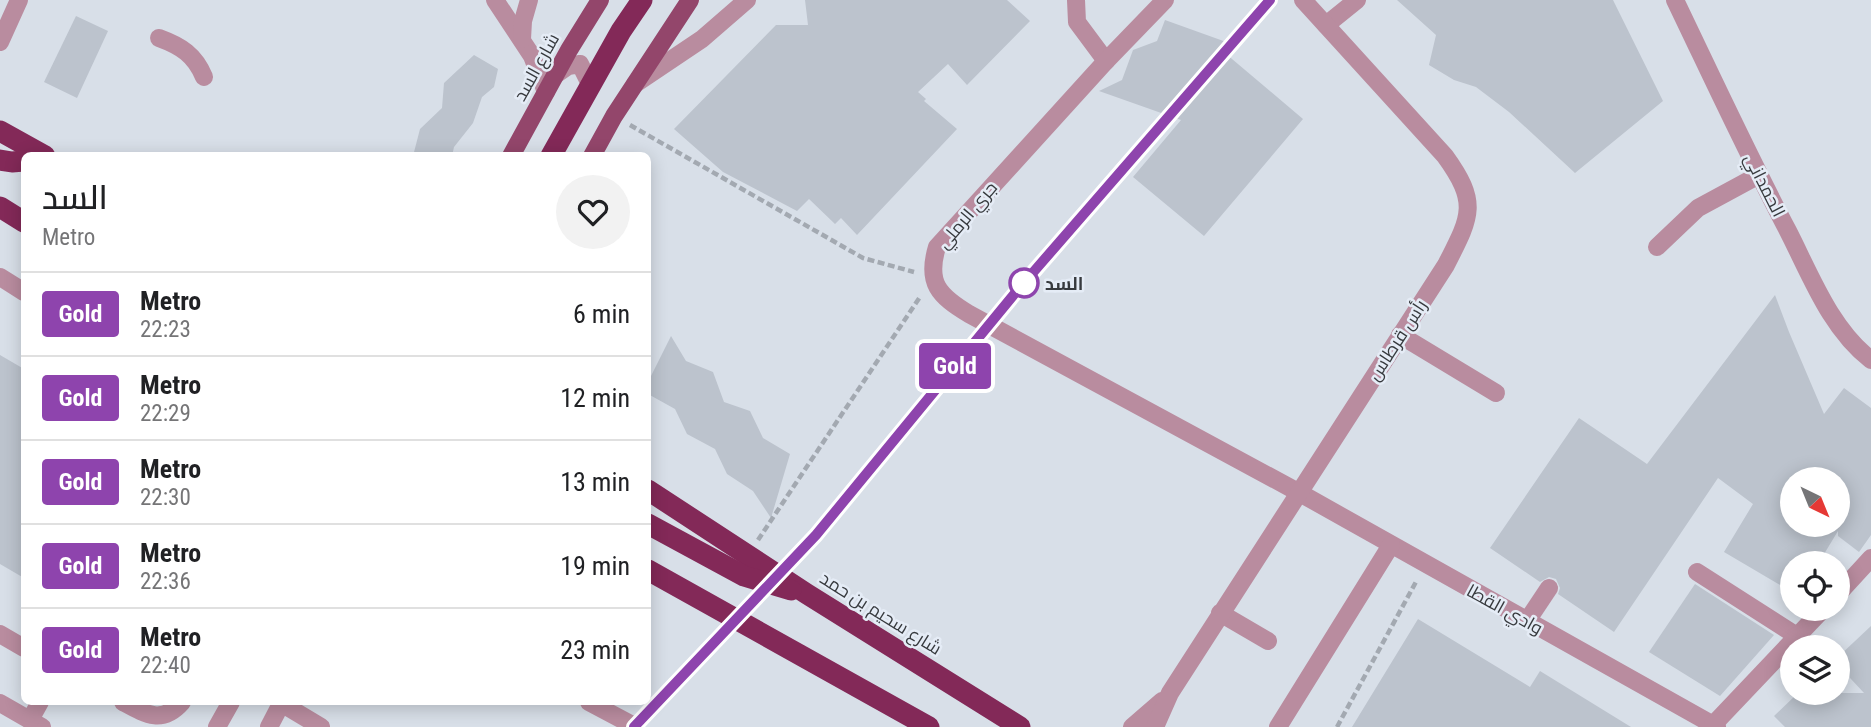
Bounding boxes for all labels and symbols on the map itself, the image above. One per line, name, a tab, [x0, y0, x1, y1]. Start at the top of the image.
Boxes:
street label: شارع السد	[509, 30, 565, 105]
street label: الحمداني	[1737, 150, 1790, 222]
street label: جري الرملي	[933, 177, 1004, 255]
marker: السد	[1009, 268, 1039, 298]
place label: السد	[1045, 273, 1083, 294]
street label: رأس قرطاس	[1363, 296, 1432, 385]
line badge: Gold	[906, 343, 1004, 389]
north arrow	[1780, 467, 1850, 537]
street label: شارع سحيم بن حمد	[815, 567, 946, 661]
street label: وادي القطا	[1461, 580, 1547, 642]

